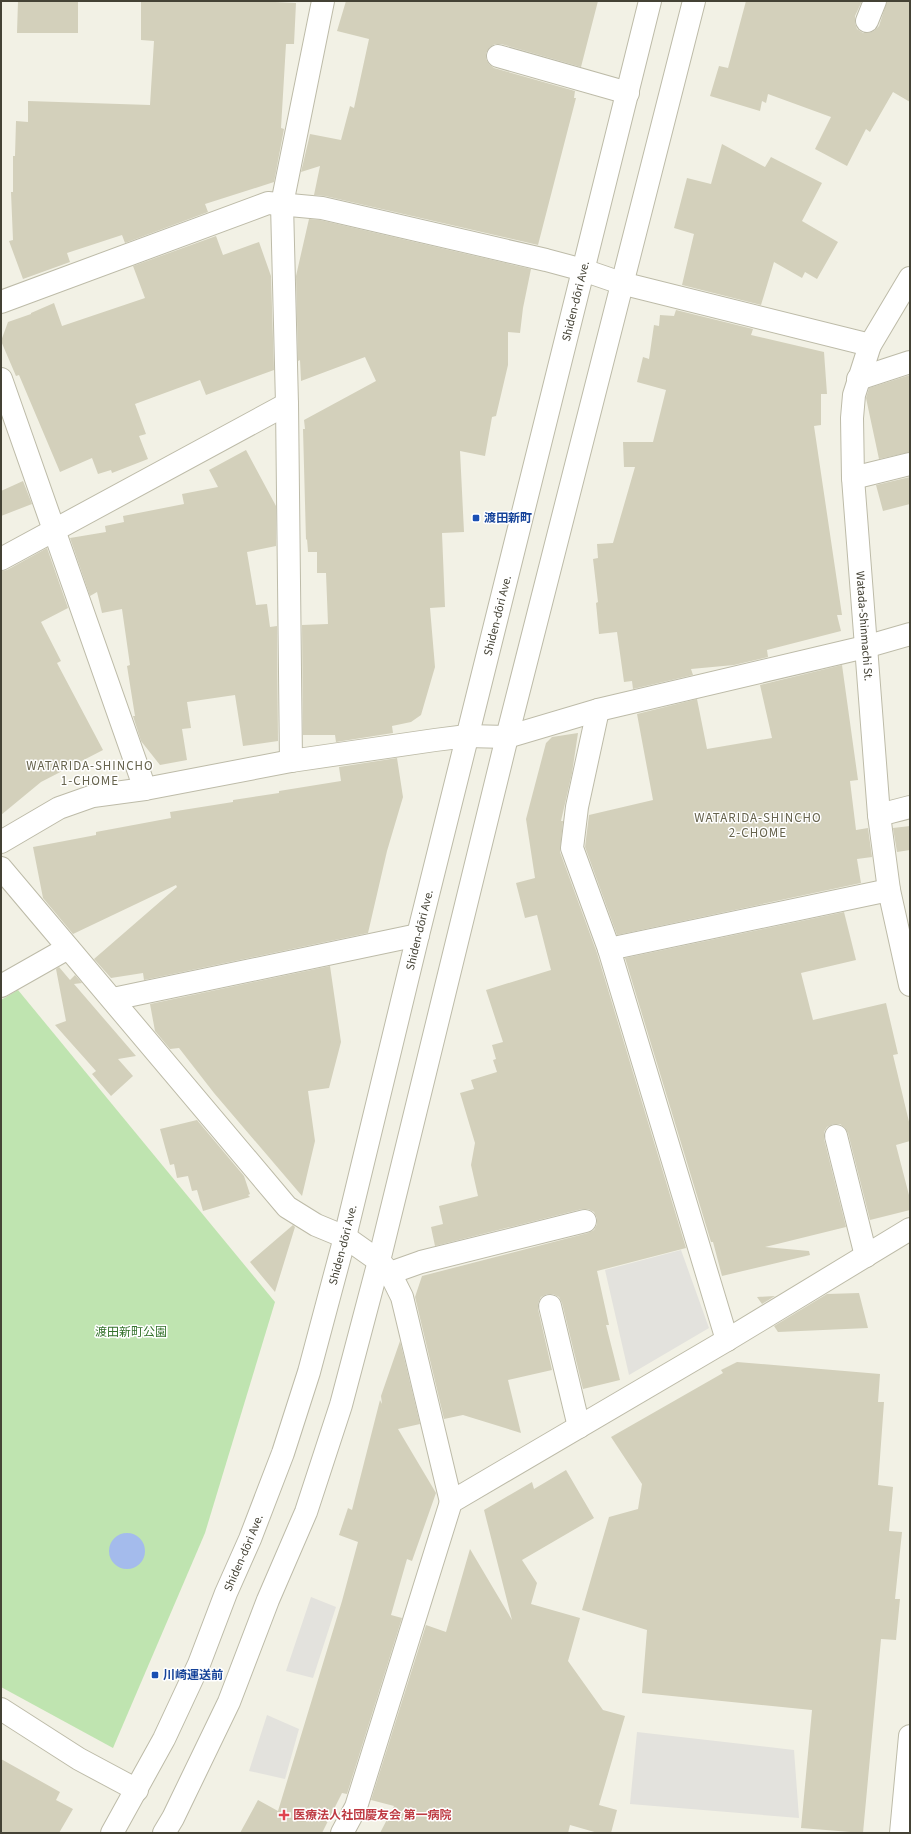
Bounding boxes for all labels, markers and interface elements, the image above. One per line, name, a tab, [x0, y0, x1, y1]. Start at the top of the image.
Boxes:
street label: Shiden-dōri Ave.	[557, 259, 594, 343]
place label: 渡田新町	[484, 510, 532, 527]
marker: 渡田新町	[471, 513, 481, 523]
street label: Watada-Shinmachi St.	[852, 570, 877, 682]
street label: Shiden-dōri Ave.	[479, 573, 516, 658]
district label: WATARIDA-SHINCHO 1-CHOME	[26, 757, 154, 790]
district label: WATARIDA-SHINCHO 2-CHOME	[694, 809, 822, 842]
street label: Shiden-dōri Ave.	[401, 888, 437, 972]
street label: Shiden-dōri Ave.	[324, 1203, 361, 1287]
park label: 渡田新町公園	[95, 1324, 167, 1341]
street label: Shiden-dōri Ave.	[219, 1512, 267, 1594]
place label: 川崎運送前	[163, 1667, 223, 1684]
marker: 川崎運送前	[150, 1670, 160, 1680]
place label: 医療法人社団慶友会 第一病院	[293, 1807, 451, 1824]
marker: 医療法人社団慶友会 第一病院	[278, 1809, 290, 1821]

